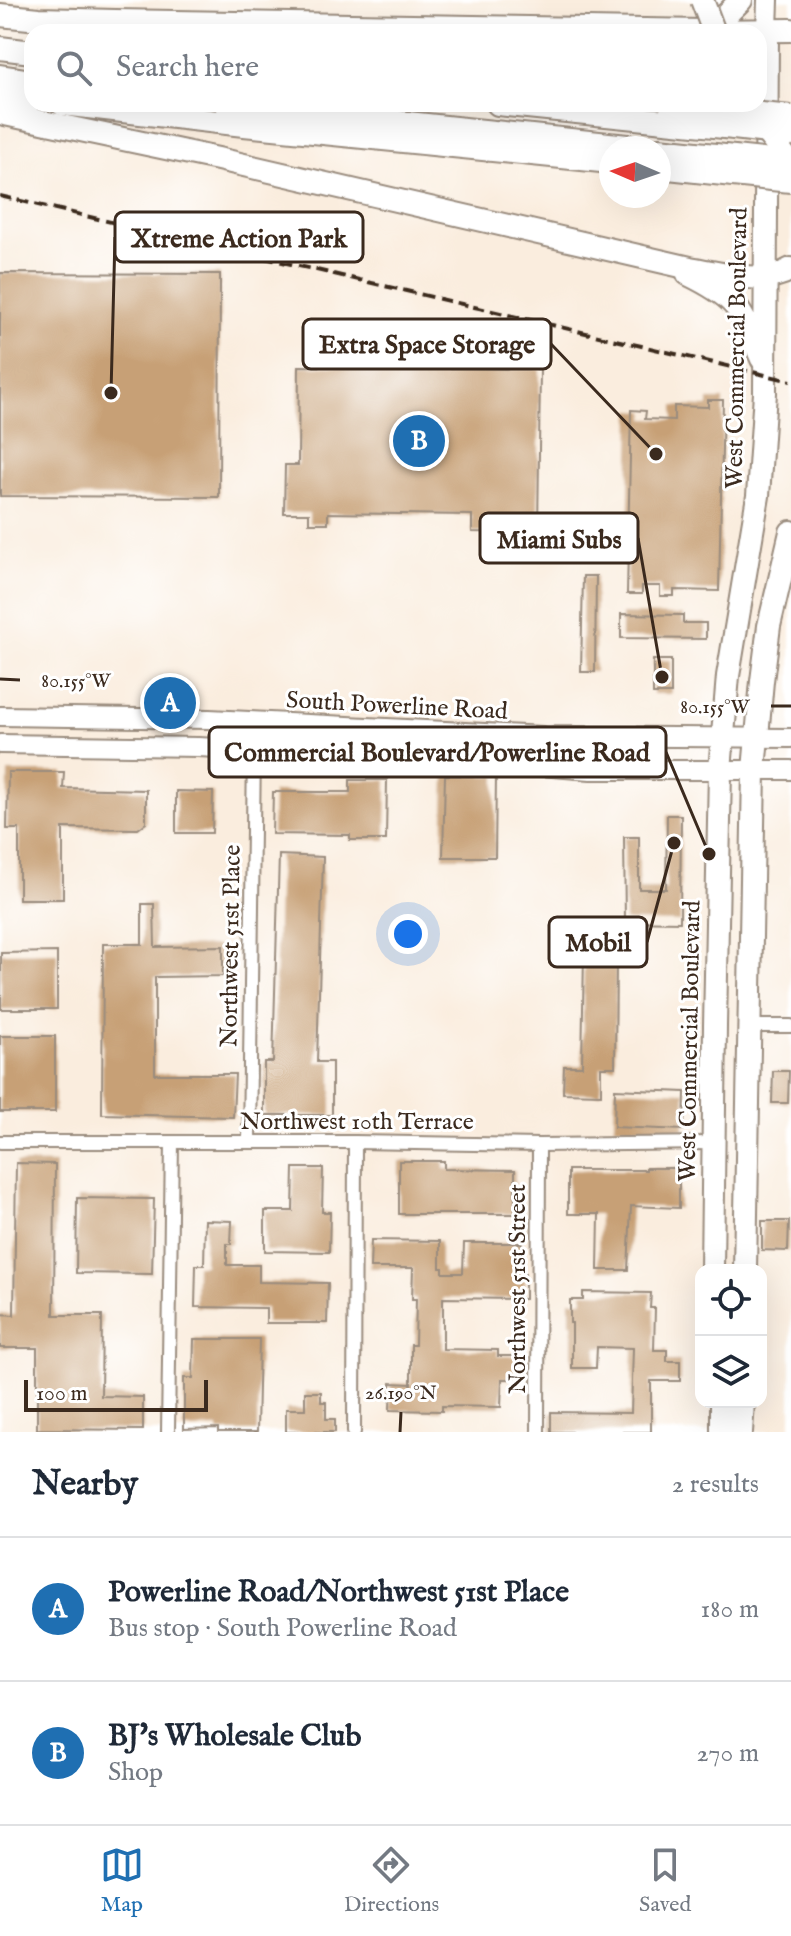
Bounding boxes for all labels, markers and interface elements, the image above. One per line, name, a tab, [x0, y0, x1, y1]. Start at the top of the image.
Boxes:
search box	[24, 24, 767, 112]
icon: search	[52, 46, 96, 90]
text: Search here	[116, 49, 259, 87]
north arrow	[599, 136, 671, 208]
street label: West Commercial Boulevard	[720, 207, 755, 489]
callout: Xtreme Action Park	[115, 212, 363, 262]
text: Xtreme Action Park	[130, 223, 348, 256]
callout: Extra Space Storage	[303, 319, 551, 369]
text: Extra Space Storage	[319, 329, 535, 362]
pin: B	[393, 411, 445, 471]
callout: Miami Subs	[480, 513, 638, 563]
text: Miami Subs	[496, 524, 622, 557]
text: 80.155°W	[41, 669, 112, 694]
pin: A	[144, 673, 196, 733]
street label: South Powerline Road	[285, 685, 509, 728]
text: 80.155°W	[680, 695, 751, 720]
callout: Commercial Boulevard/Powerline Road	[209, 727, 666, 777]
text: Commercial Boulevard/Powerline Road	[224, 737, 651, 770]
street label: Northwest 51st Place	[214, 844, 249, 1048]
street label: West Commercial Boulevard	[673, 900, 708, 1182]
your location	[388, 914, 428, 954]
callout: Mobil	[549, 917, 647, 967]
text: Mobil	[565, 927, 632, 960]
street label: Northwest 10th Terrace	[240, 1107, 474, 1138]
street label: Northwest 51st Street	[503, 1184, 534, 1394]
map controls	[695, 1264, 767, 1408]
button: locate	[695, 1264, 767, 1336]
button: layers	[695, 1336, 767, 1408]
scale bar	[24, 1376, 208, 1412]
text: 100 m	[36, 1380, 88, 1408]
text: 26.190°N	[365, 1381, 437, 1406]
text: Nearby	[32, 1463, 138, 1506]
text: 2 results	[672, 1468, 759, 1501]
text: Powerline Road/Northwest 51st Place	[108, 1574, 569, 1612]
text: A	[49, 1593, 67, 1626]
text: 180 m	[701, 1593, 759, 1626]
text: Bus stop · South Powerline Road	[108, 1612, 457, 1645]
text: BJ's Wholesale Club	[108, 1718, 361, 1756]
text: B	[49, 1737, 67, 1770]
text: 270 m	[696, 1737, 759, 1770]
text: Shop	[108, 1756, 163, 1789]
tab: Map	[100, 1843, 144, 1919]
tab: Directions	[344, 1843, 439, 1919]
tab: Saved	[639, 1843, 691, 1919]

